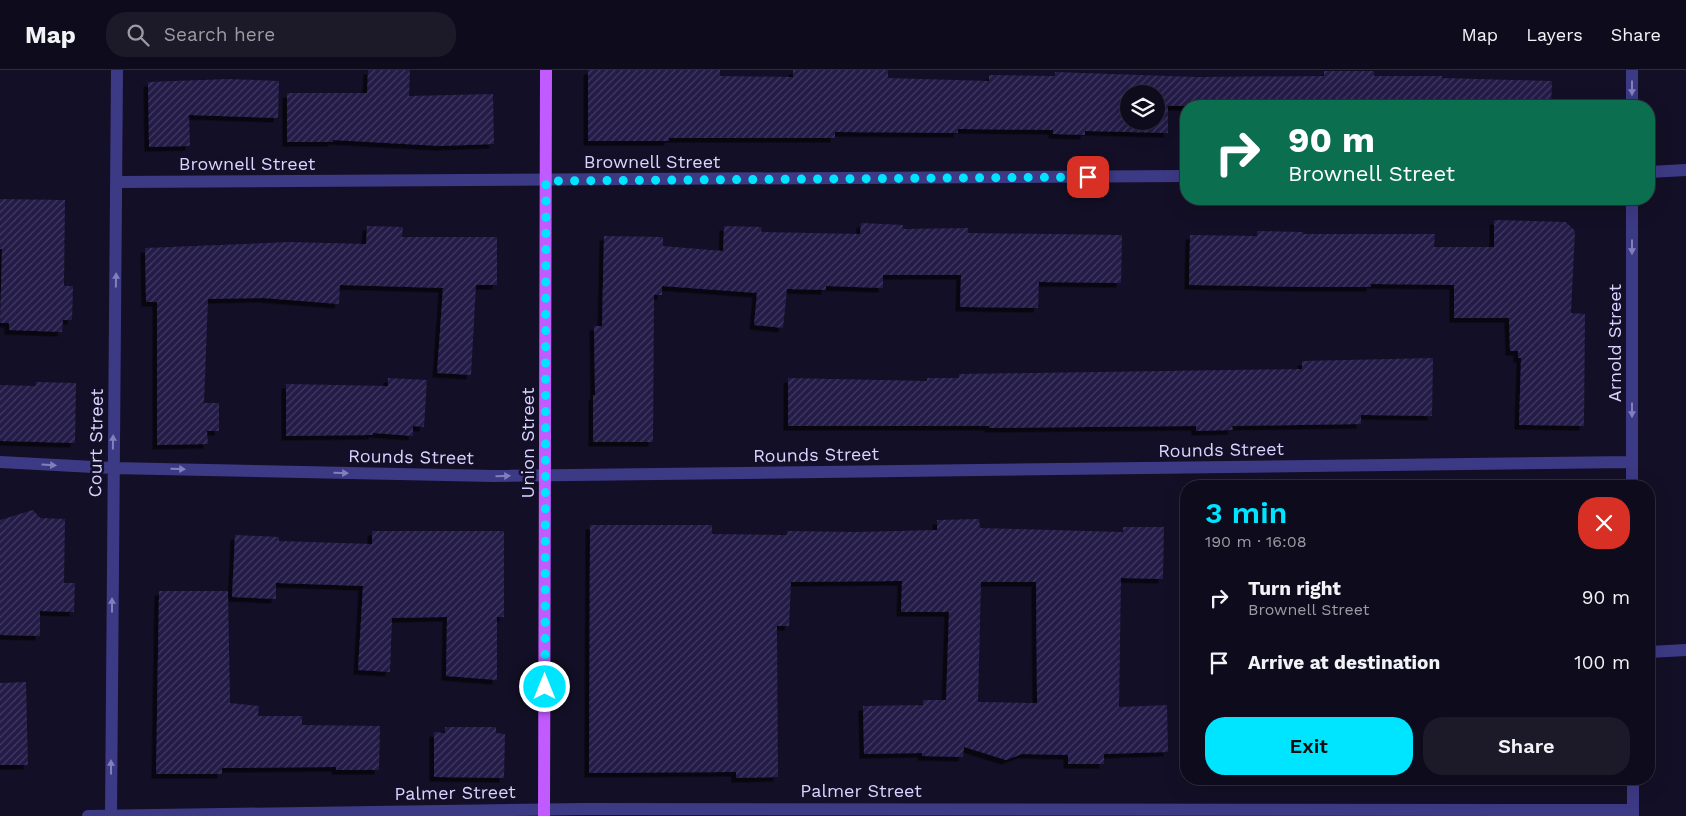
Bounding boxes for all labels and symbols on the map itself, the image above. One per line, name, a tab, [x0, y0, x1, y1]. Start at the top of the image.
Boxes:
one-way arrow	[1628, 80, 1636, 96]
street label: Brownell Street	[584, 151, 721, 172]
street label: Brownell Street	[179, 153, 316, 174]
pin	[1067, 156, 1109, 198]
one-way arrow	[1628, 240, 1636, 256]
one-way arrow	[112, 272, 120, 288]
street label: Arnold Street	[1604, 283, 1625, 402]
street label: Union Street	[517, 387, 538, 498]
street label: Court Street	[84, 388, 107, 498]
one-way arrow	[1628, 402, 1636, 418]
one-way arrow	[109, 434, 117, 450]
street label: Rounds Street	[1158, 438, 1285, 461]
street label: Rounds Street	[753, 443, 880, 466]
street label: Rounds Street	[348, 445, 475, 468]
one-way arrow	[41, 461, 57, 469]
one-way arrow	[171, 465, 187, 473]
one-way arrow	[333, 469, 349, 477]
one-way arrow	[496, 472, 512, 480]
one-way arrow	[108, 597, 116, 613]
position arrow	[518, 660, 570, 712]
one-way arrow	[107, 759, 115, 775]
street label: Palmer Street	[800, 780, 922, 801]
street label: Palmer Street	[394, 781, 516, 804]

